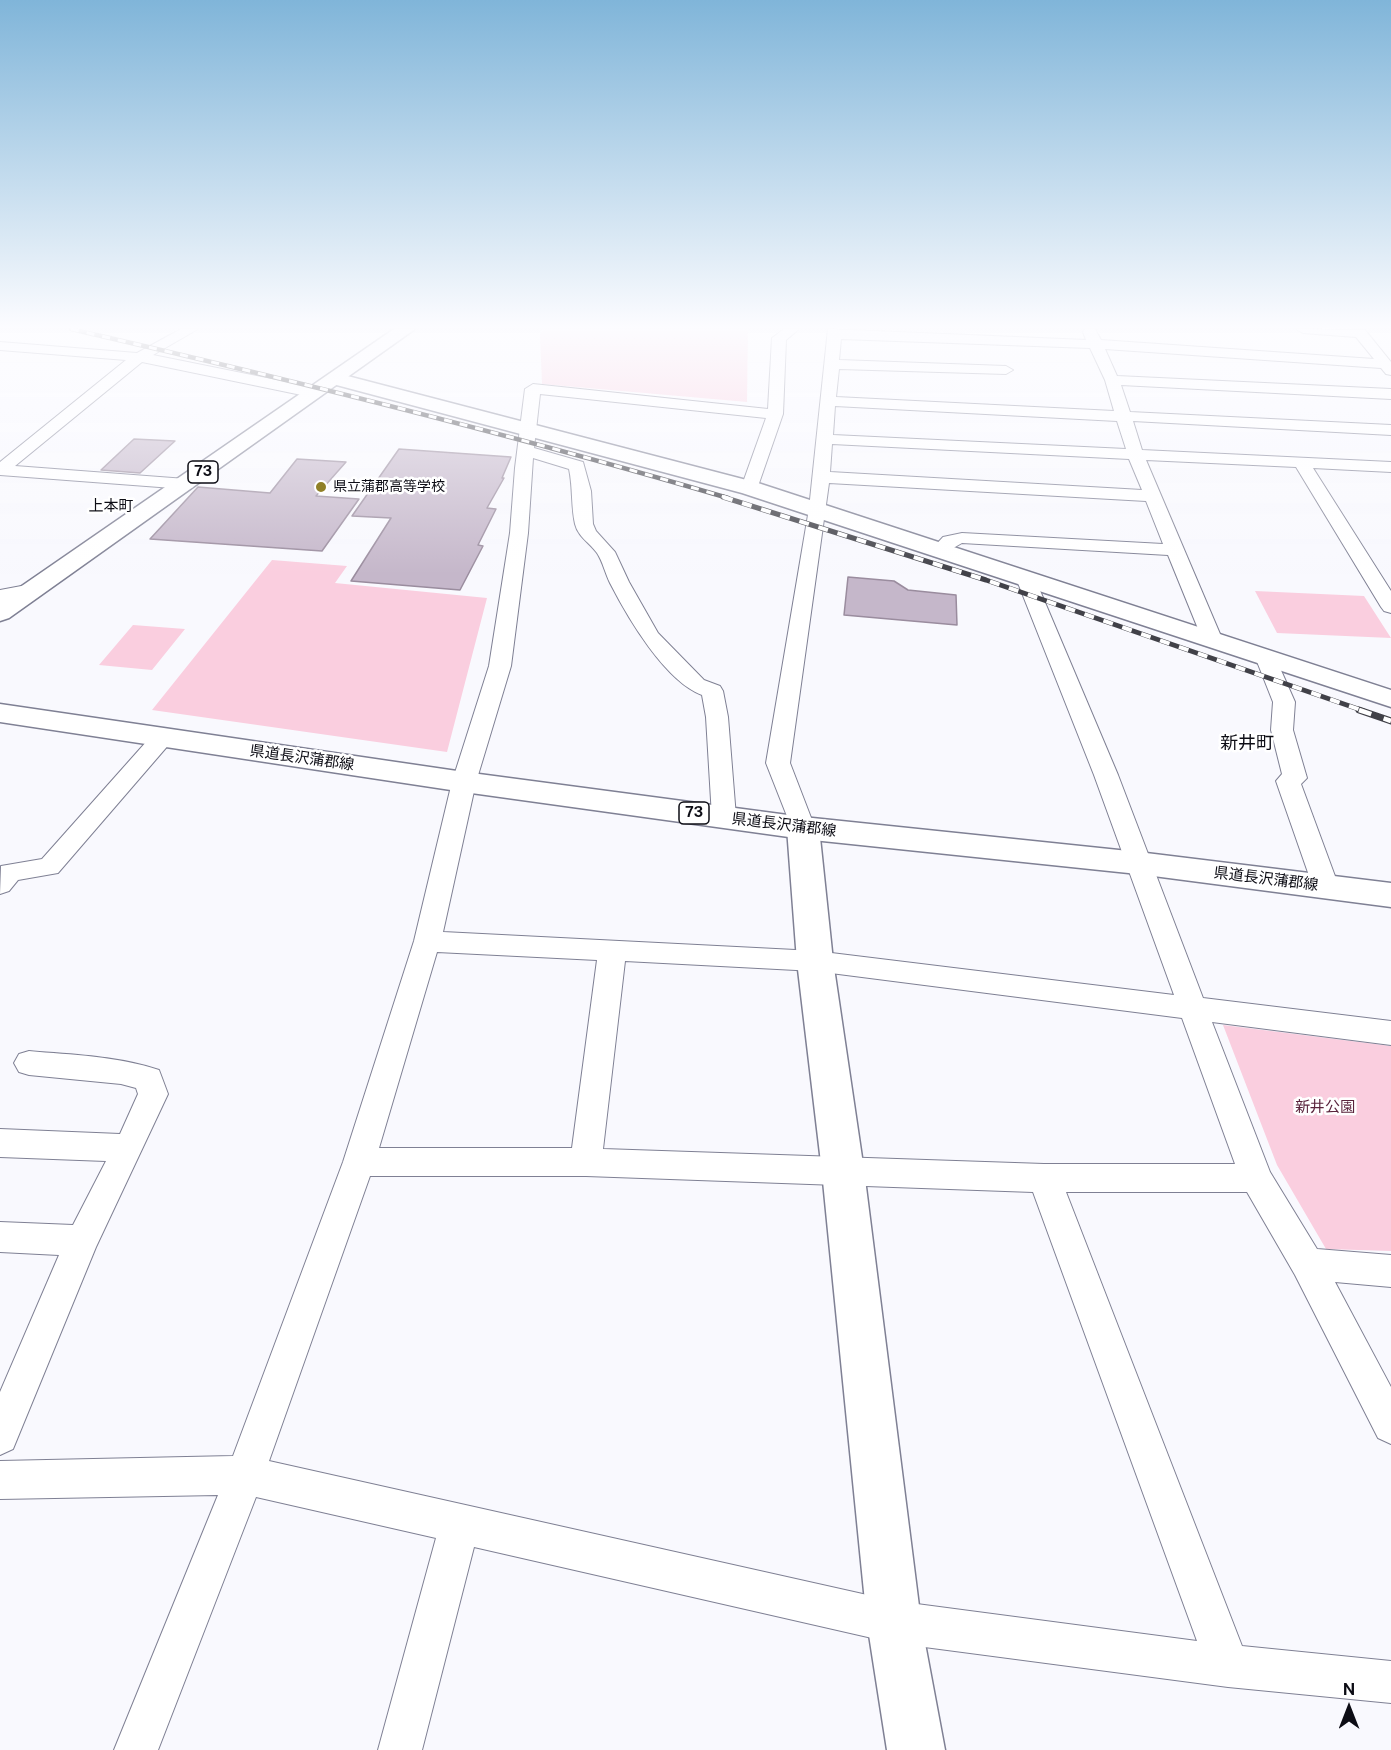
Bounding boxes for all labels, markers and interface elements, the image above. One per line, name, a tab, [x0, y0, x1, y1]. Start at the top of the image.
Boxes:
road number: 73	[188, 461, 218, 483]
place label: 県立蒲郡高等学校	[333, 479, 445, 495]
marker: 県立蒲郡高等学校	[314, 480, 328, 494]
district label: 上本町	[89, 497, 133, 515]
district label: 新井町	[1220, 732, 1274, 754]
street label: 県道長沢蒲郡線	[249, 742, 355, 774]
road number: 73	[679, 802, 709, 824]
street label: 県道長沢蒲郡線	[731, 810, 837, 840]
street label: 県道長沢蒲郡線	[1213, 864, 1319, 894]
park label: 新井公園	[1295, 1098, 1355, 1116]
north arrow	[1319, 1678, 1379, 1738]
text: N	[1343, 1680, 1355, 1699]

